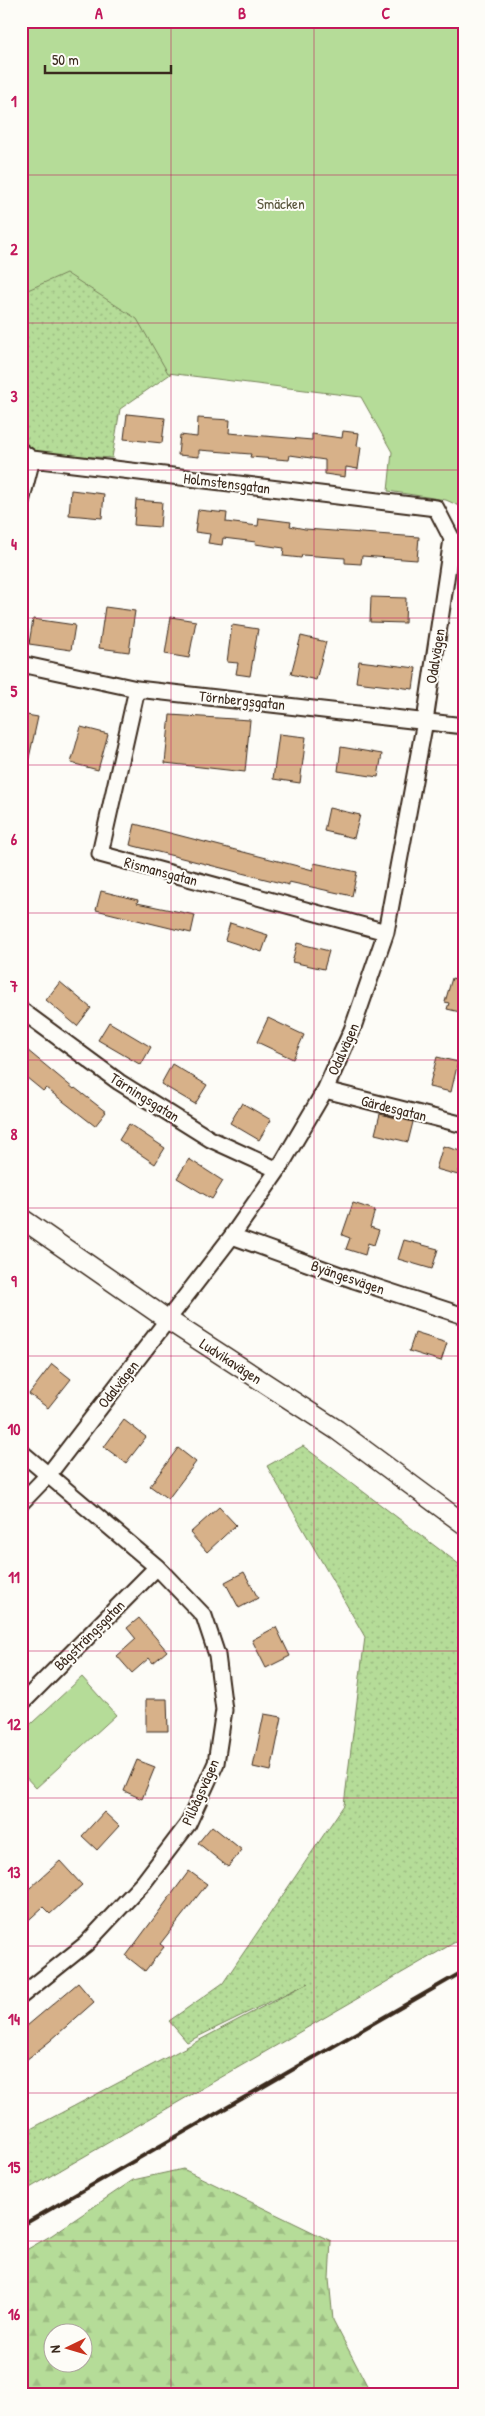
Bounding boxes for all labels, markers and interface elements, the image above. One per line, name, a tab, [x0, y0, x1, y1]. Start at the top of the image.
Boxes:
text: A	[95, 2, 103, 24]
text: B	[238, 2, 246, 24]
text: C	[382, 2, 391, 24]
scale bar	[45, 42, 171, 74]
text: 50 m	[52, 49, 79, 70]
text: 1	[11, 90, 17, 112]
park label: Smäcken	[257, 193, 305, 214]
text: 2	[10, 238, 18, 260]
text: 3	[10, 385, 18, 407]
street label: Holmstensgatan	[182, 467, 272, 499]
text: 4	[11, 533, 17, 555]
street label: Odalvägen	[420, 627, 450, 685]
text: 5	[11, 680, 18, 702]
street label: Törnbergsgatan	[198, 685, 286, 715]
text: 6	[11, 828, 18, 850]
street label: Rismansgatan	[122, 851, 200, 891]
text: 7	[9, 975, 18, 997]
street label: Odalvägen	[322, 1019, 364, 1079]
street label: Tärningsgatan	[106, 1067, 184, 1127]
street label: Gärdesgatan	[359, 1090, 429, 1126]
text: 8	[11, 1123, 18, 1145]
street label: Byängesvägen	[308, 1255, 388, 1299]
text: 9	[11, 1270, 17, 1292]
street label: Ludvikavägen	[196, 1333, 266, 1389]
street label: Odalvägen	[93, 1356, 143, 1412]
text: 10	[8, 1418, 20, 1440]
text: 11	[8, 1566, 20, 1588]
street label: Bågsträngsgatan	[49, 1595, 129, 1675]
text: 12	[7, 1713, 21, 1735]
street label: Pilbågsvägen	[176, 1755, 224, 1828]
text: 13	[8, 1861, 20, 1883]
text: 14	[8, 2008, 20, 2030]
text: 15	[8, 2156, 21, 2178]
text: 16	[8, 2303, 21, 2325]
north arrow	[42, 2324, 92, 2374]
text: N	[45, 2344, 64, 2354]

